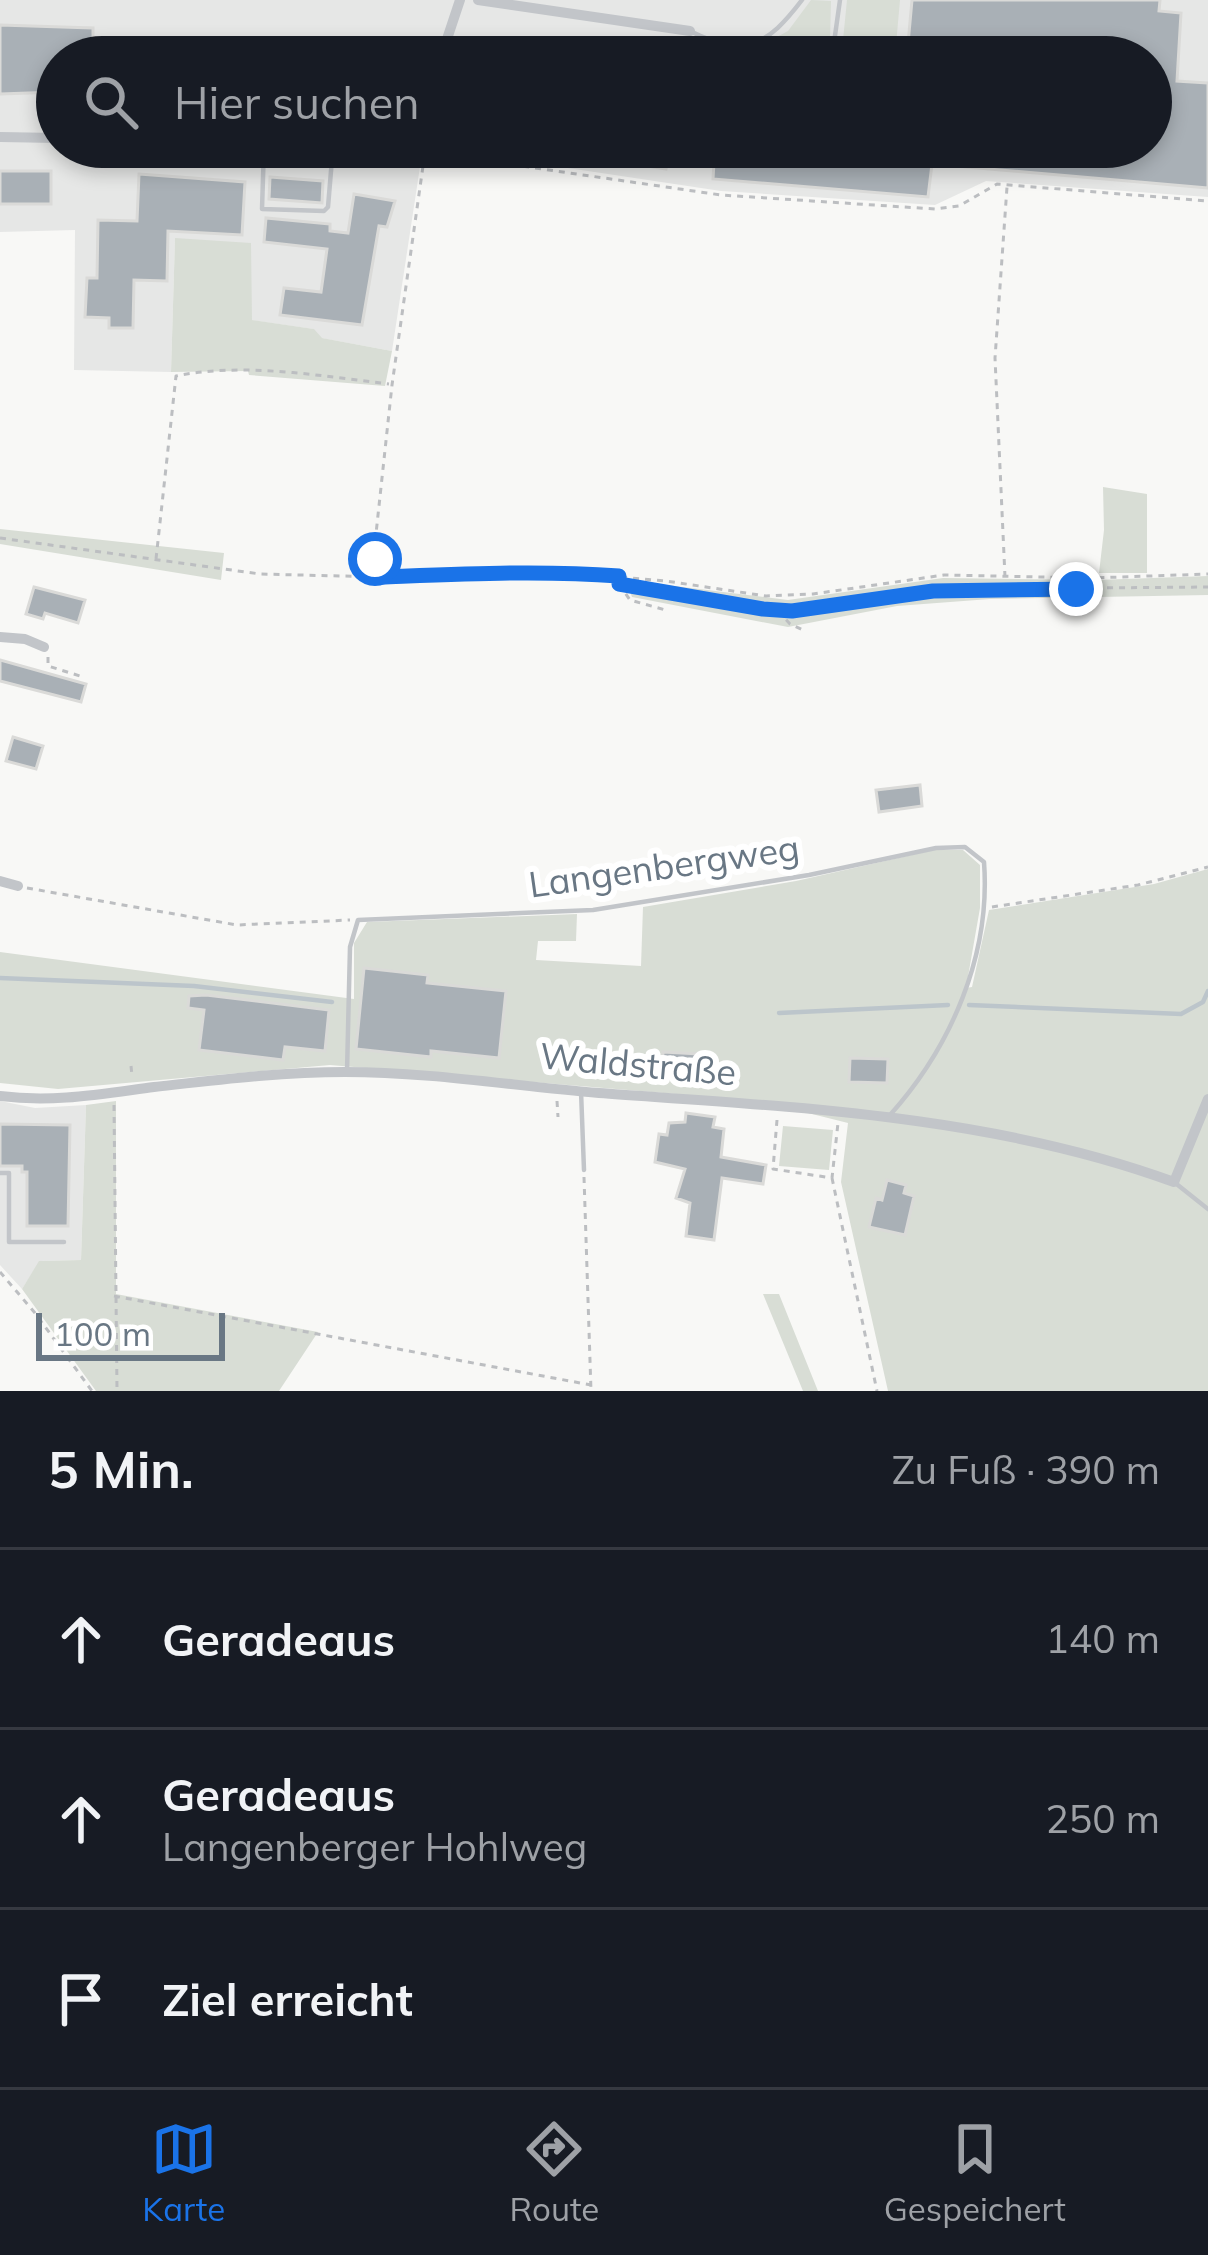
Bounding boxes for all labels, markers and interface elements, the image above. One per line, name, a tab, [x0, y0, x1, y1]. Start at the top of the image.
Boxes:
search box	[36, 36, 1172, 168]
icon: search	[78, 69, 144, 135]
text: Hier suchen	[174, 74, 420, 130]
route start	[348, 532, 402, 586]
route end	[1049, 562, 1103, 616]
street label: Langenbergweg	[526, 824, 802, 907]
street label: Waldstraße	[538, 1033, 738, 1094]
scale bar	[36, 1307, 225, 1360]
text: 100 m	[54, 1313, 151, 1354]
text: 5 Min.	[48, 1437, 194, 1501]
text: Zu Fuß · 390 m	[892, 1445, 1160, 1494]
icon: ahead	[48, 1606, 114, 1672]
text: Geradeaus	[162, 1611, 395, 1667]
text: 140 m	[1045, 1614, 1160, 1663]
text: Geradeaus	[162, 1766, 395, 1822]
icon: ahead	[48, 1786, 114, 1852]
text: 250 m	[1045, 1794, 1160, 1843]
text: Langenberger Hohlweg	[162, 1822, 587, 1871]
icon: arrive	[48, 1966, 114, 2032]
text: Ziel erreicht	[162, 1971, 413, 2027]
tab: Karte	[142, 2116, 225, 2229]
tab: Route	[510, 2116, 599, 2229]
tab: Gespeichert	[884, 2116, 1066, 2229]

